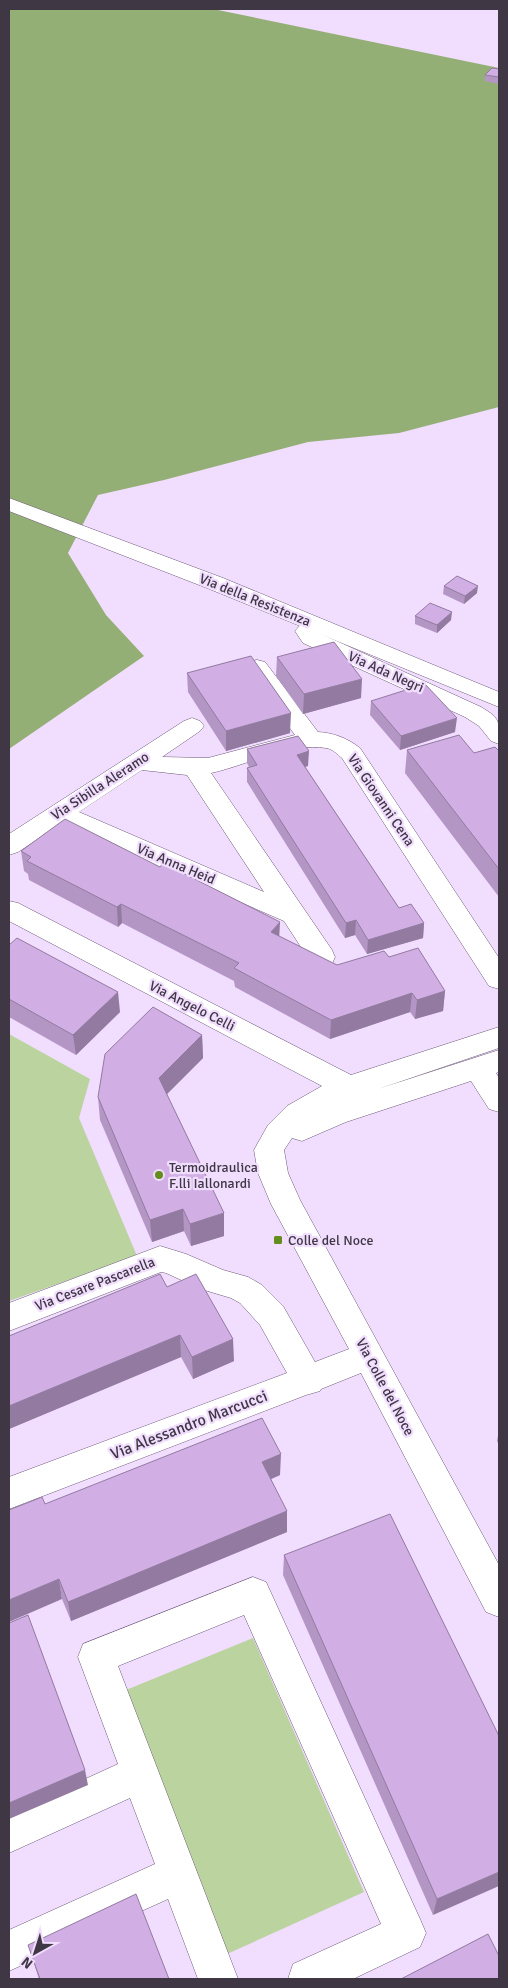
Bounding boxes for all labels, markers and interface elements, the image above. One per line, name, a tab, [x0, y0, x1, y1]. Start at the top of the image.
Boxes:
street label: Via della Resistenza	[197, 570, 313, 630]
street label: Via Ada Negri	[345, 648, 427, 696]
street label: Via Sibilla Aleramo	[48, 748, 152, 824]
street label: Via Giovanni Cena	[344, 751, 418, 849]
street label: Via Anna Heid	[134, 840, 218, 888]
street label: Via Angelo Celli	[146, 977, 238, 1035]
place label: Termoidraulica F.lli Iallonardi	[169, 1159, 258, 1192]
marker: Termoidraulica F.lli Iallonardi	[153, 1169, 165, 1181]
place label: Colle del Noce	[288, 1232, 374, 1249]
marker: Colle del Noce	[272, 1234, 284, 1246]
street label: Via Cesare Pascarella	[33, 1253, 157, 1315]
street label: Via Colle del Noce	[352, 1336, 418, 1438]
street label: Via Alessandro Marcucci	[108, 1386, 270, 1464]
north arrow	[10, 1928, 60, 1978]
text: N	[18, 1953, 36, 1972]

